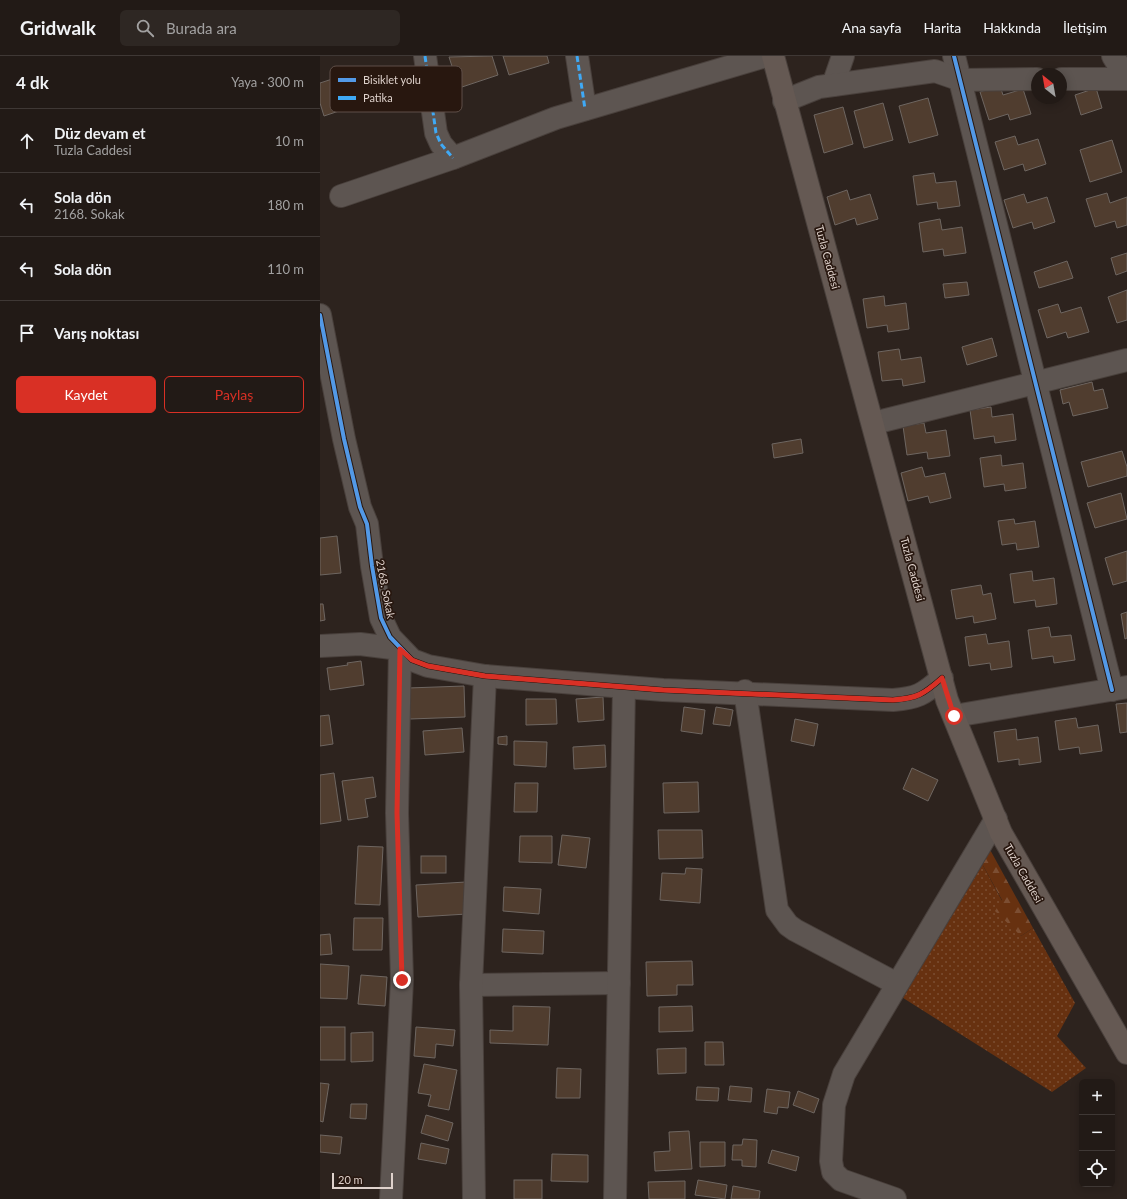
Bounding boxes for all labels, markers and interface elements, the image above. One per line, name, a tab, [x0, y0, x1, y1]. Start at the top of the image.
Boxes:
search box	[120, 10, 400, 46]
text: Gridwalk	[20, 16, 96, 39]
icon: search	[134, 17, 156, 39]
text: Burada ara	[166, 19, 237, 37]
text: Ana sayfa	[842, 19, 901, 36]
text: Harita	[923, 19, 961, 36]
text: Hakkında	[983, 19, 1041, 36]
text: İletişim	[1063, 19, 1107, 36]
legend	[330, 66, 462, 112]
north arrow	[1031, 68, 1067, 104]
text: 4 dk	[16, 72, 49, 93]
text: Bisiklet yolu	[363, 73, 421, 86]
text: Yaya · 300 m	[231, 74, 304, 90]
text: Patika	[363, 91, 393, 104]
text: Düz devam et	[54, 124, 146, 142]
icon: ahead	[16, 130, 38, 152]
text: 10 m	[275, 133, 304, 149]
text: Tuzla Caddesi	[54, 142, 132, 158]
text: Sola dön	[54, 188, 111, 206]
icon: left	[16, 194, 38, 216]
text: 180 m	[267, 197, 304, 213]
text: 2168. Sokak	[54, 206, 125, 222]
street label: Tuzla Caddesi	[813, 224, 843, 291]
icon: left	[16, 258, 38, 280]
text: Sola dön	[54, 260, 111, 278]
text: 110 m	[267, 261, 304, 277]
icon: arrive	[16, 322, 38, 344]
text: Varış noktası	[54, 324, 139, 342]
button: Kaydet	[16, 376, 156, 413]
button: Paylaş	[164, 376, 304, 413]
street label: Tuzla Caddesi	[898, 536, 928, 603]
street label: 2168. Sokak	[374, 558, 398, 620]
route start	[945, 707, 963, 725]
street label: Tuzla Caddesi	[1002, 841, 1046, 905]
route end	[393, 971, 411, 989]
map controls	[1079, 1079, 1115, 1187]
button: +	[1079, 1079, 1115, 1115]
button: −	[1079, 1115, 1115, 1151]
button: locate	[1079, 1151, 1115, 1187]
scale bar	[332, 1171, 393, 1190]
text: 20 m	[338, 1173, 363, 1186]

